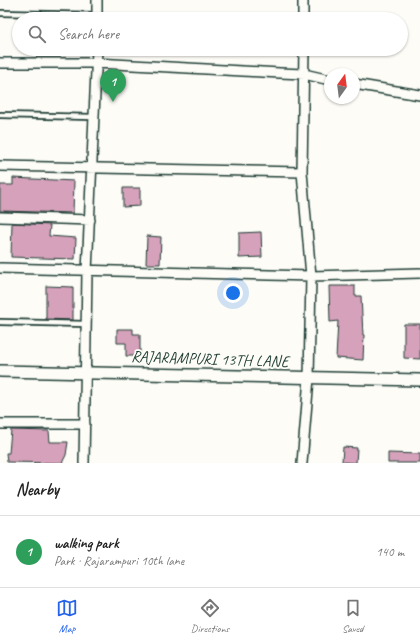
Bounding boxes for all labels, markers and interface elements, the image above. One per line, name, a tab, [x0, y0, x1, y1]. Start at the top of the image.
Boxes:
search box	[12, 12, 408, 56]
icon: search	[26, 23, 48, 45]
text: Search here	[58, 25, 119, 44]
north arrow	[324, 68, 360, 104]
pin: 1	[100, 69, 126, 102]
your location	[223, 283, 243, 303]
street label: RAJARAMPURI 13TH LANE	[131, 346, 291, 372]
text: Nearby	[16, 479, 59, 500]
text: walking park	[54, 534, 119, 553]
text: 1	[26, 544, 32, 560]
text: 140 m	[376, 544, 404, 560]
text: Park · Rajarampuri 10th lane	[54, 553, 184, 569]
tab: Map	[56, 597, 78, 635]
tab: Directions	[191, 597, 229, 635]
tab: Saved	[342, 597, 364, 635]

